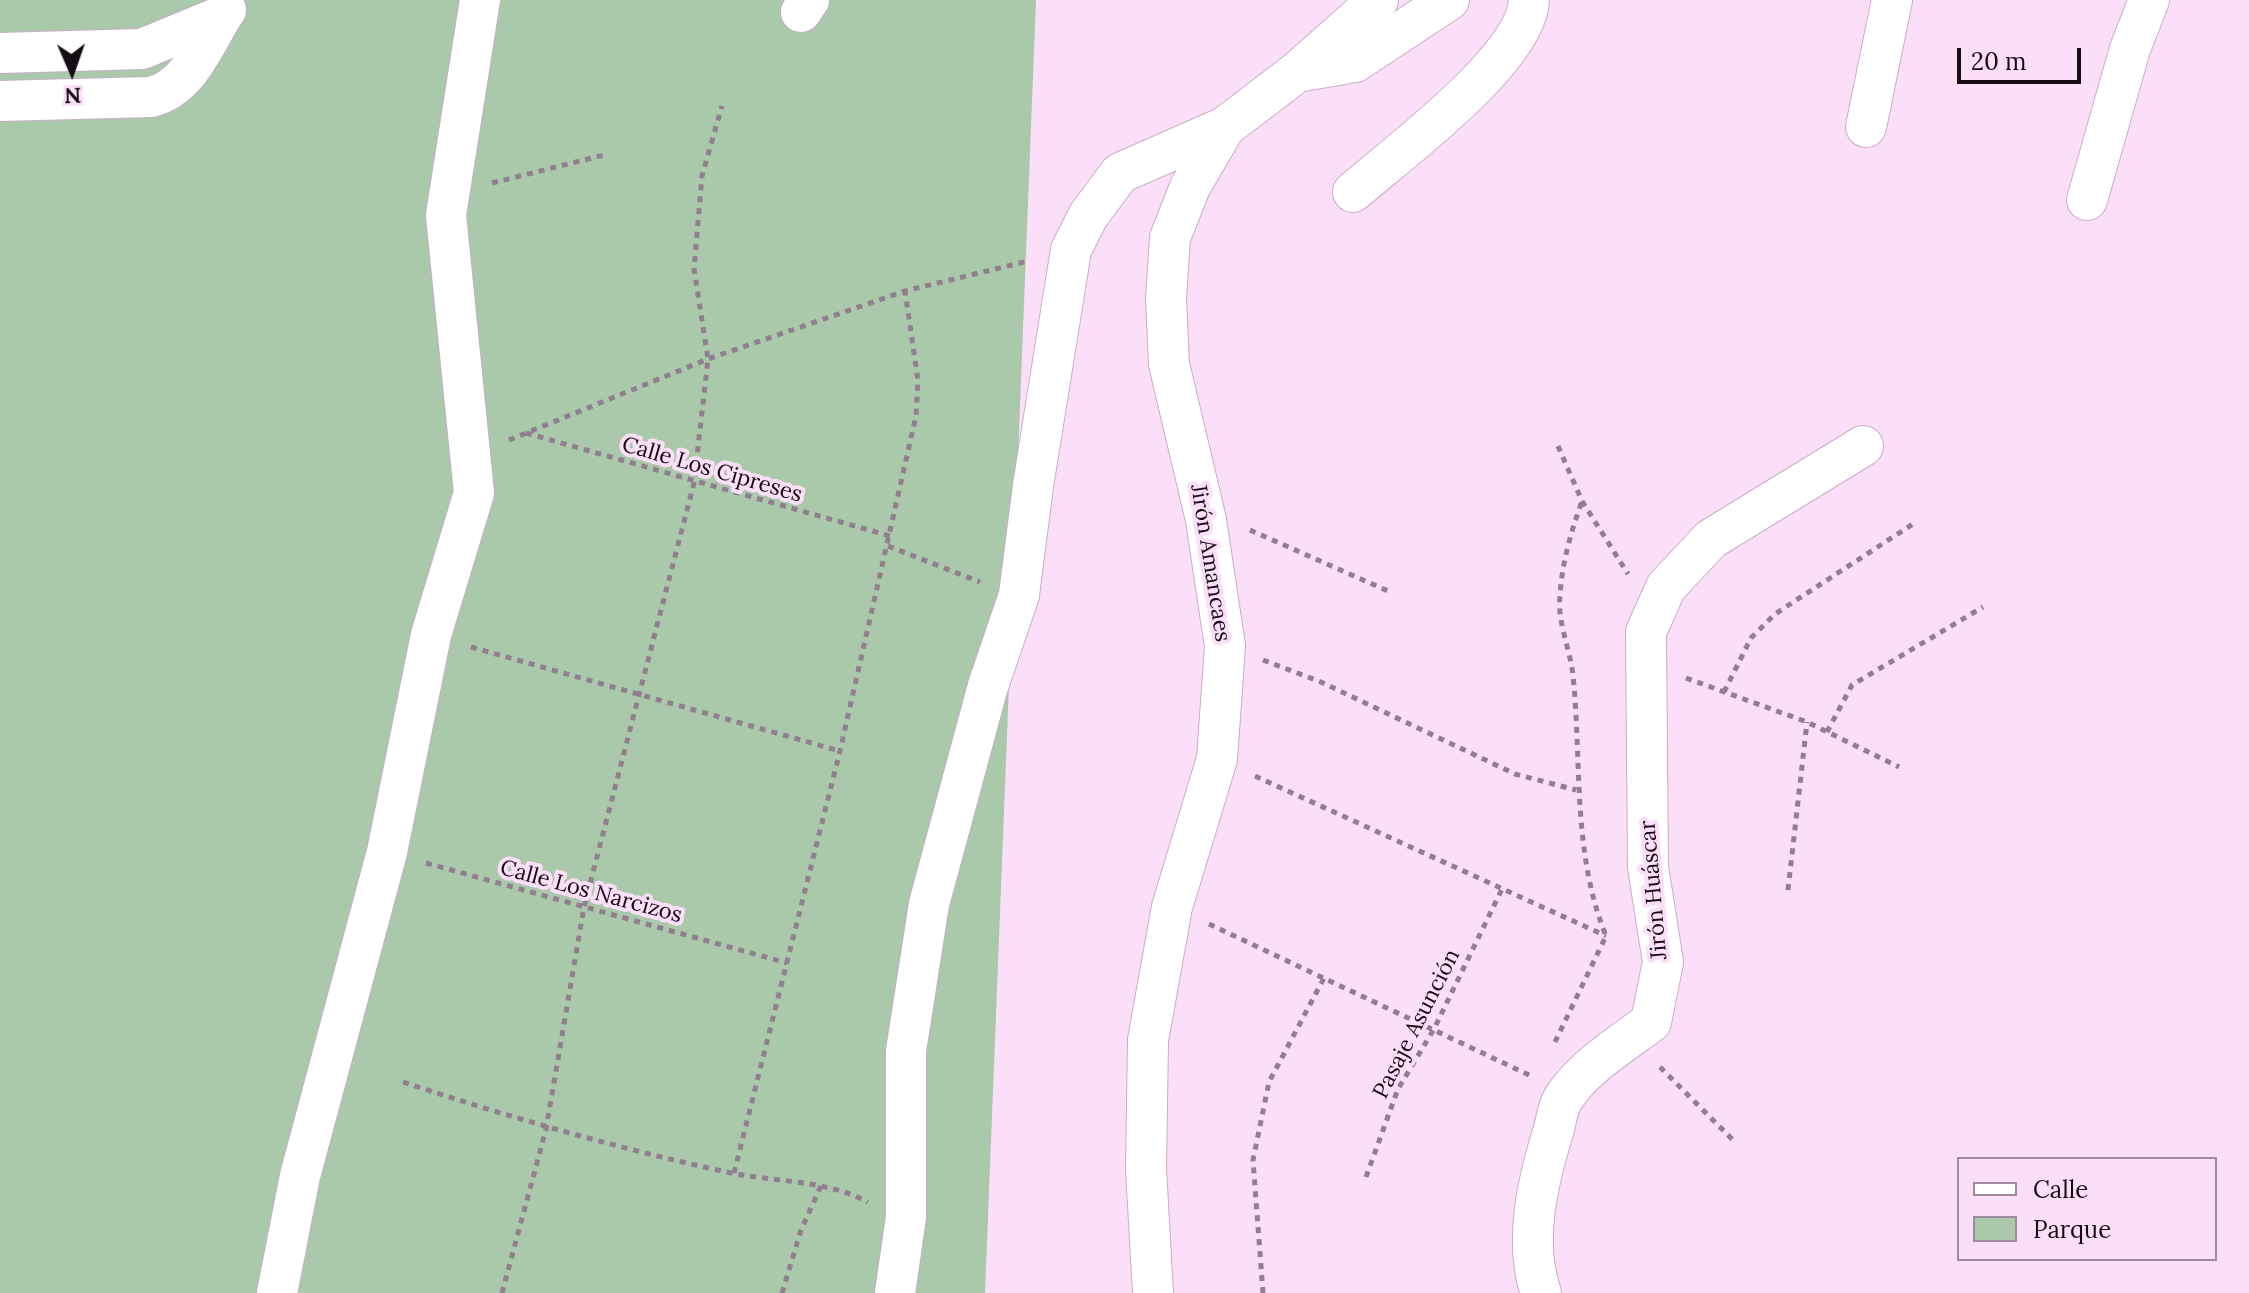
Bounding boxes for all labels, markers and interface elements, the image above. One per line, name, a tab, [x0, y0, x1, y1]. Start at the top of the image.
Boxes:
north arrow	[32, 32, 112, 112]
scale bar	[1961, 32, 2085, 82]
text: 20 m	[1971, 46, 2027, 77]
text: N	[64, 82, 82, 110]
street label: Calle Los Cipreses	[619, 432, 805, 508]
street label: Jirón Amancaes	[1185, 482, 1235, 644]
street label: Jirón Huáscar	[1635, 819, 1673, 961]
street label: Calle Los Narcizos	[497, 855, 685, 929]
street label: Pasaje Asunción	[1368, 945, 1466, 1103]
legend	[1957, 1157, 2217, 1261]
text: Calle	[2033, 1174, 2088, 1205]
text: Parque	[2033, 1214, 2111, 1245]

